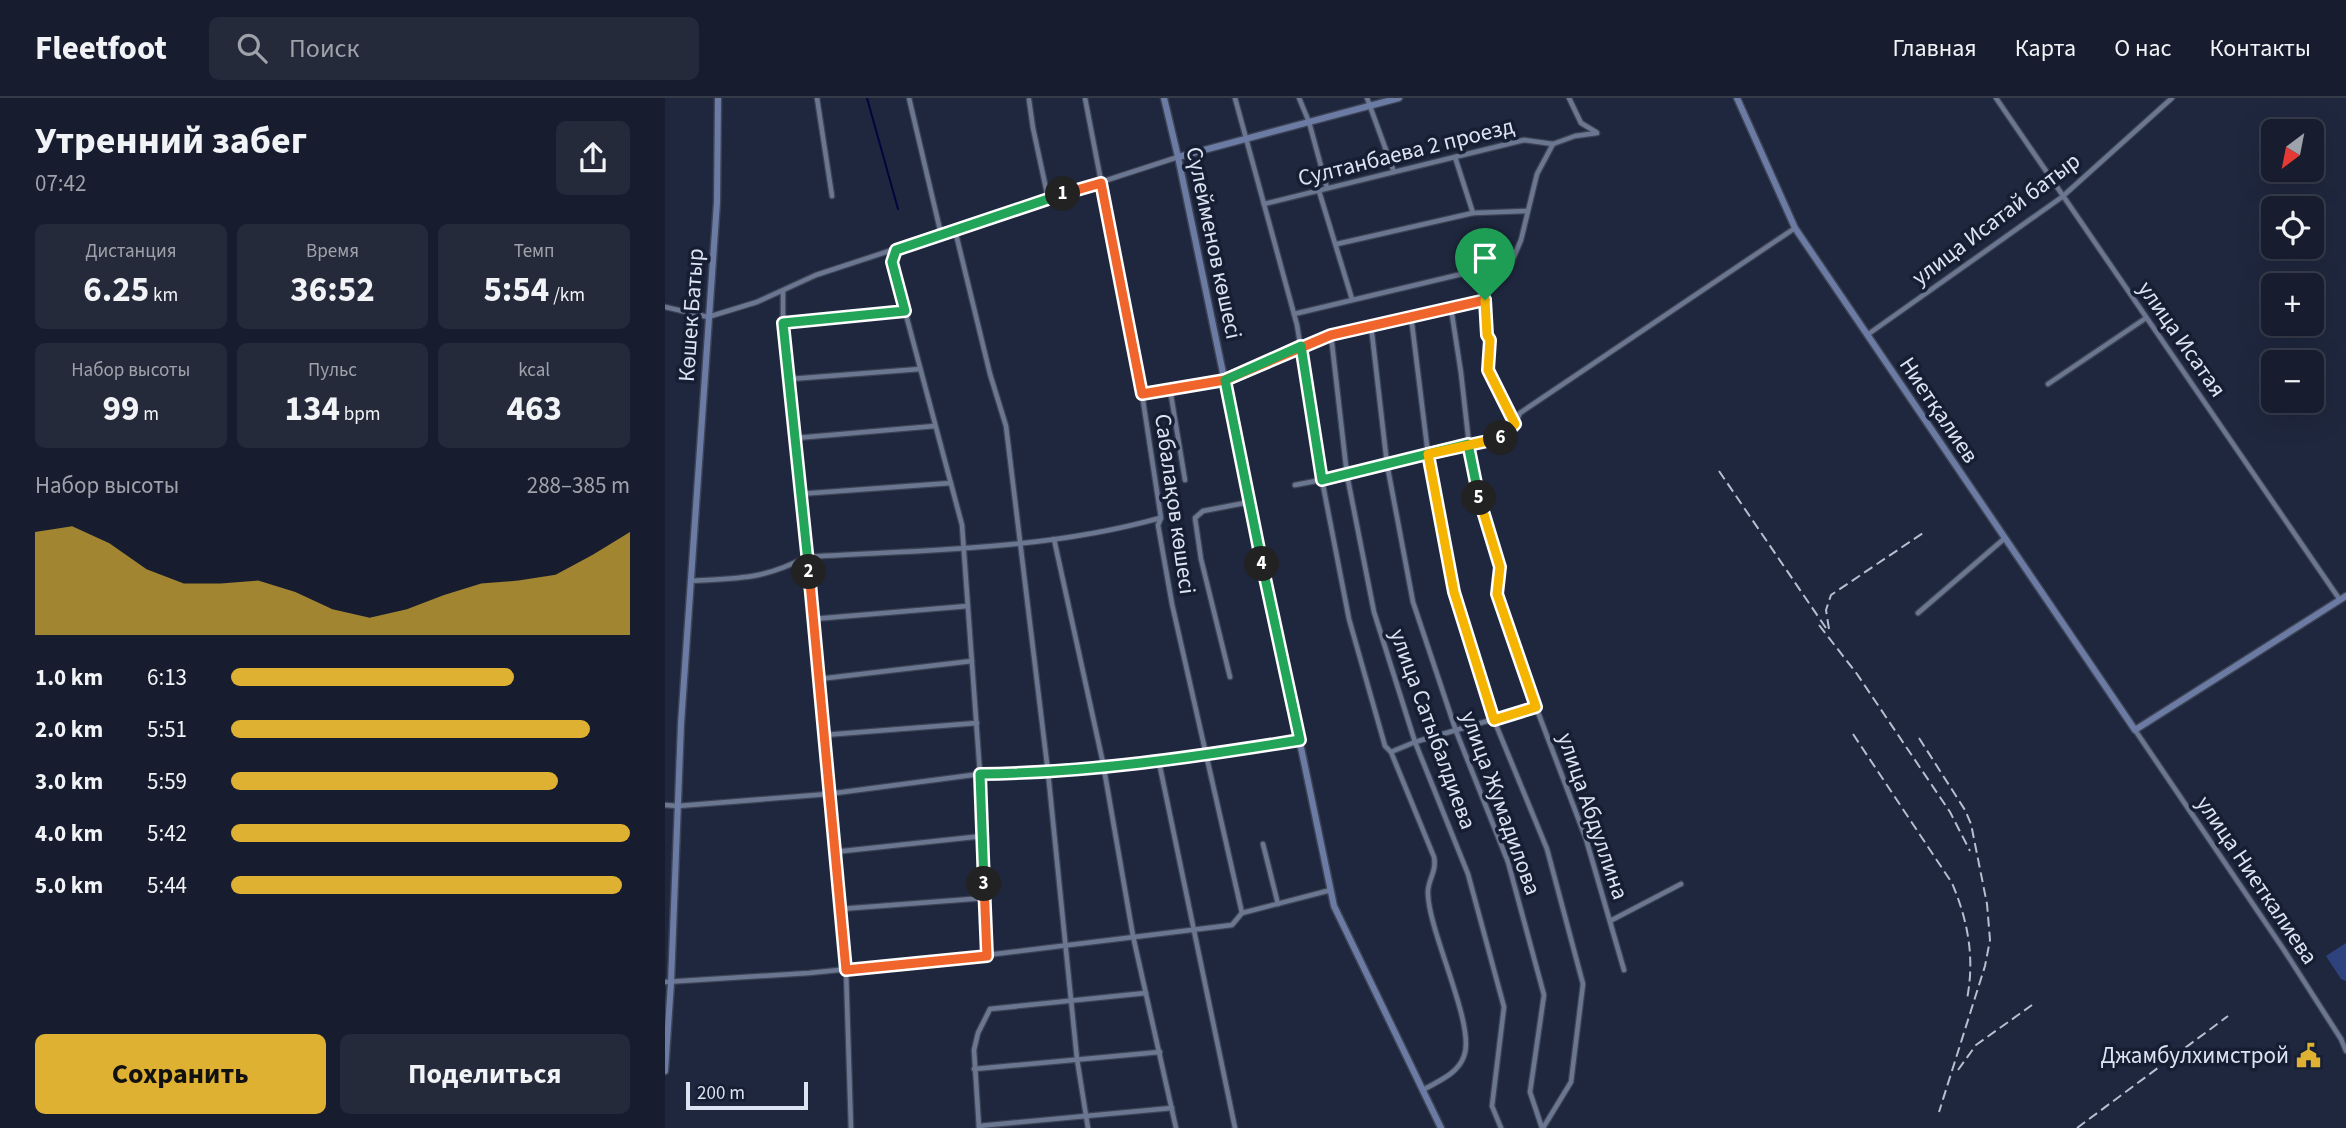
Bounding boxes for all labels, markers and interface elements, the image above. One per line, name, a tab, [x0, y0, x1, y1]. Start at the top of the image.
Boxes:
search box	[209, 17, 699, 80]
text: Fleetfoot	[35, 25, 167, 72]
icon: search	[233, 29, 271, 67]
text: Поиск	[289, 30, 359, 67]
text: Главная	[1892, 31, 1977, 66]
text: Карта	[2015, 31, 2076, 66]
text: О нас	[2114, 31, 2171, 66]
text: Контакты	[2209, 31, 2311, 66]
street label: Султанбаева 2 проезд	[1295, 109, 1517, 195]
text: Утренний забег	[35, 114, 307, 168]
north arrow	[2261, 119, 2324, 182]
map controls	[2261, 119, 2324, 413]
button: share	[556, 121, 630, 195]
street label: Сүлейменов көшесі	[1178, 144, 1250, 342]
street label: улица Исатай батыр	[1905, 145, 2087, 293]
text: 07:42	[35, 167, 86, 200]
pin: 1	[1045, 176, 1081, 212]
text: 1	[1057, 180, 1068, 207]
button: locate	[2261, 196, 2324, 259]
pin	[1455, 228, 1515, 300]
text: Дистанция	[85, 238, 176, 265]
text: Время	[306, 238, 359, 265]
text: Темп	[514, 238, 555, 265]
icon: arrive	[1466, 239, 1504, 277]
street label: Көшек Батыр	[670, 247, 712, 383]
text: 6.25	[83, 265, 149, 315]
text: 36:52	[290, 265, 375, 315]
text: 5:54	[483, 265, 549, 315]
button: +	[2261, 273, 2324, 336]
street label: улица Исатая	[2130, 274, 2234, 404]
text: km	[149, 282, 178, 309]
text: /km	[549, 282, 585, 309]
street label: Ниетқалиев	[1891, 350, 1987, 470]
button: −	[2261, 350, 2324, 413]
text: Набор высоты	[71, 357, 190, 384]
text: Пульс	[308, 357, 357, 384]
text: kcal	[518, 357, 550, 384]
text: 99	[103, 384, 140, 434]
text: 134	[284, 384, 340, 434]
text: 463	[506, 384, 562, 434]
text: m	[140, 401, 159, 428]
text: bpm	[340, 401, 381, 428]
street label: Сабалақов көшесі	[1146, 412, 1204, 596]
pin: 6	[1483, 420, 1519, 456]
text: 6	[1495, 424, 1506, 451]
text: Набор высоты	[35, 469, 179, 502]
text: 288–385 m	[527, 469, 630, 502]
pin: 5	[1461, 480, 1497, 516]
text: 5	[1473, 484, 1484, 511]
pin: 4	[1245, 546, 1279, 582]
text: 4	[1256, 550, 1267, 577]
pin: 2	[792, 554, 827, 589]
text: 2	[803, 558, 814, 585]
street label: улица Сатыбалдиева	[1381, 624, 1485, 834]
text: 1.0 km	[35, 661, 103, 694]
text: 6:13	[147, 661, 187, 694]
street label: улица Жумадилова	[1452, 706, 1550, 900]
text: 2.0 km	[35, 713, 103, 746]
text: 5:51	[147, 713, 187, 746]
street label: улица Абдуллина	[1549, 728, 1637, 904]
text: 3.0 km	[35, 765, 103, 798]
text: 5:59	[147, 765, 187, 798]
street label: улица Ниеткалиева	[2188, 789, 2326, 971]
text: 4.0 km	[35, 817, 103, 850]
text: 5:42	[147, 817, 187, 850]
pin: 3	[967, 866, 1001, 902]
text: 5.0 km	[35, 869, 103, 902]
text: 5:44	[147, 869, 187, 902]
text: 3	[978, 870, 989, 897]
button: Сохранить	[35, 1034, 326, 1114]
button: Поделиться	[340, 1034, 630, 1114]
place label: Джамбулхимстрой	[2101, 1039, 2289, 1072]
public building icon: Джамбулхимстрой	[2295, 1041, 2323, 1069]
scale bar	[686, 1079, 809, 1111]
text: 200 m	[697, 1080, 745, 1107]

